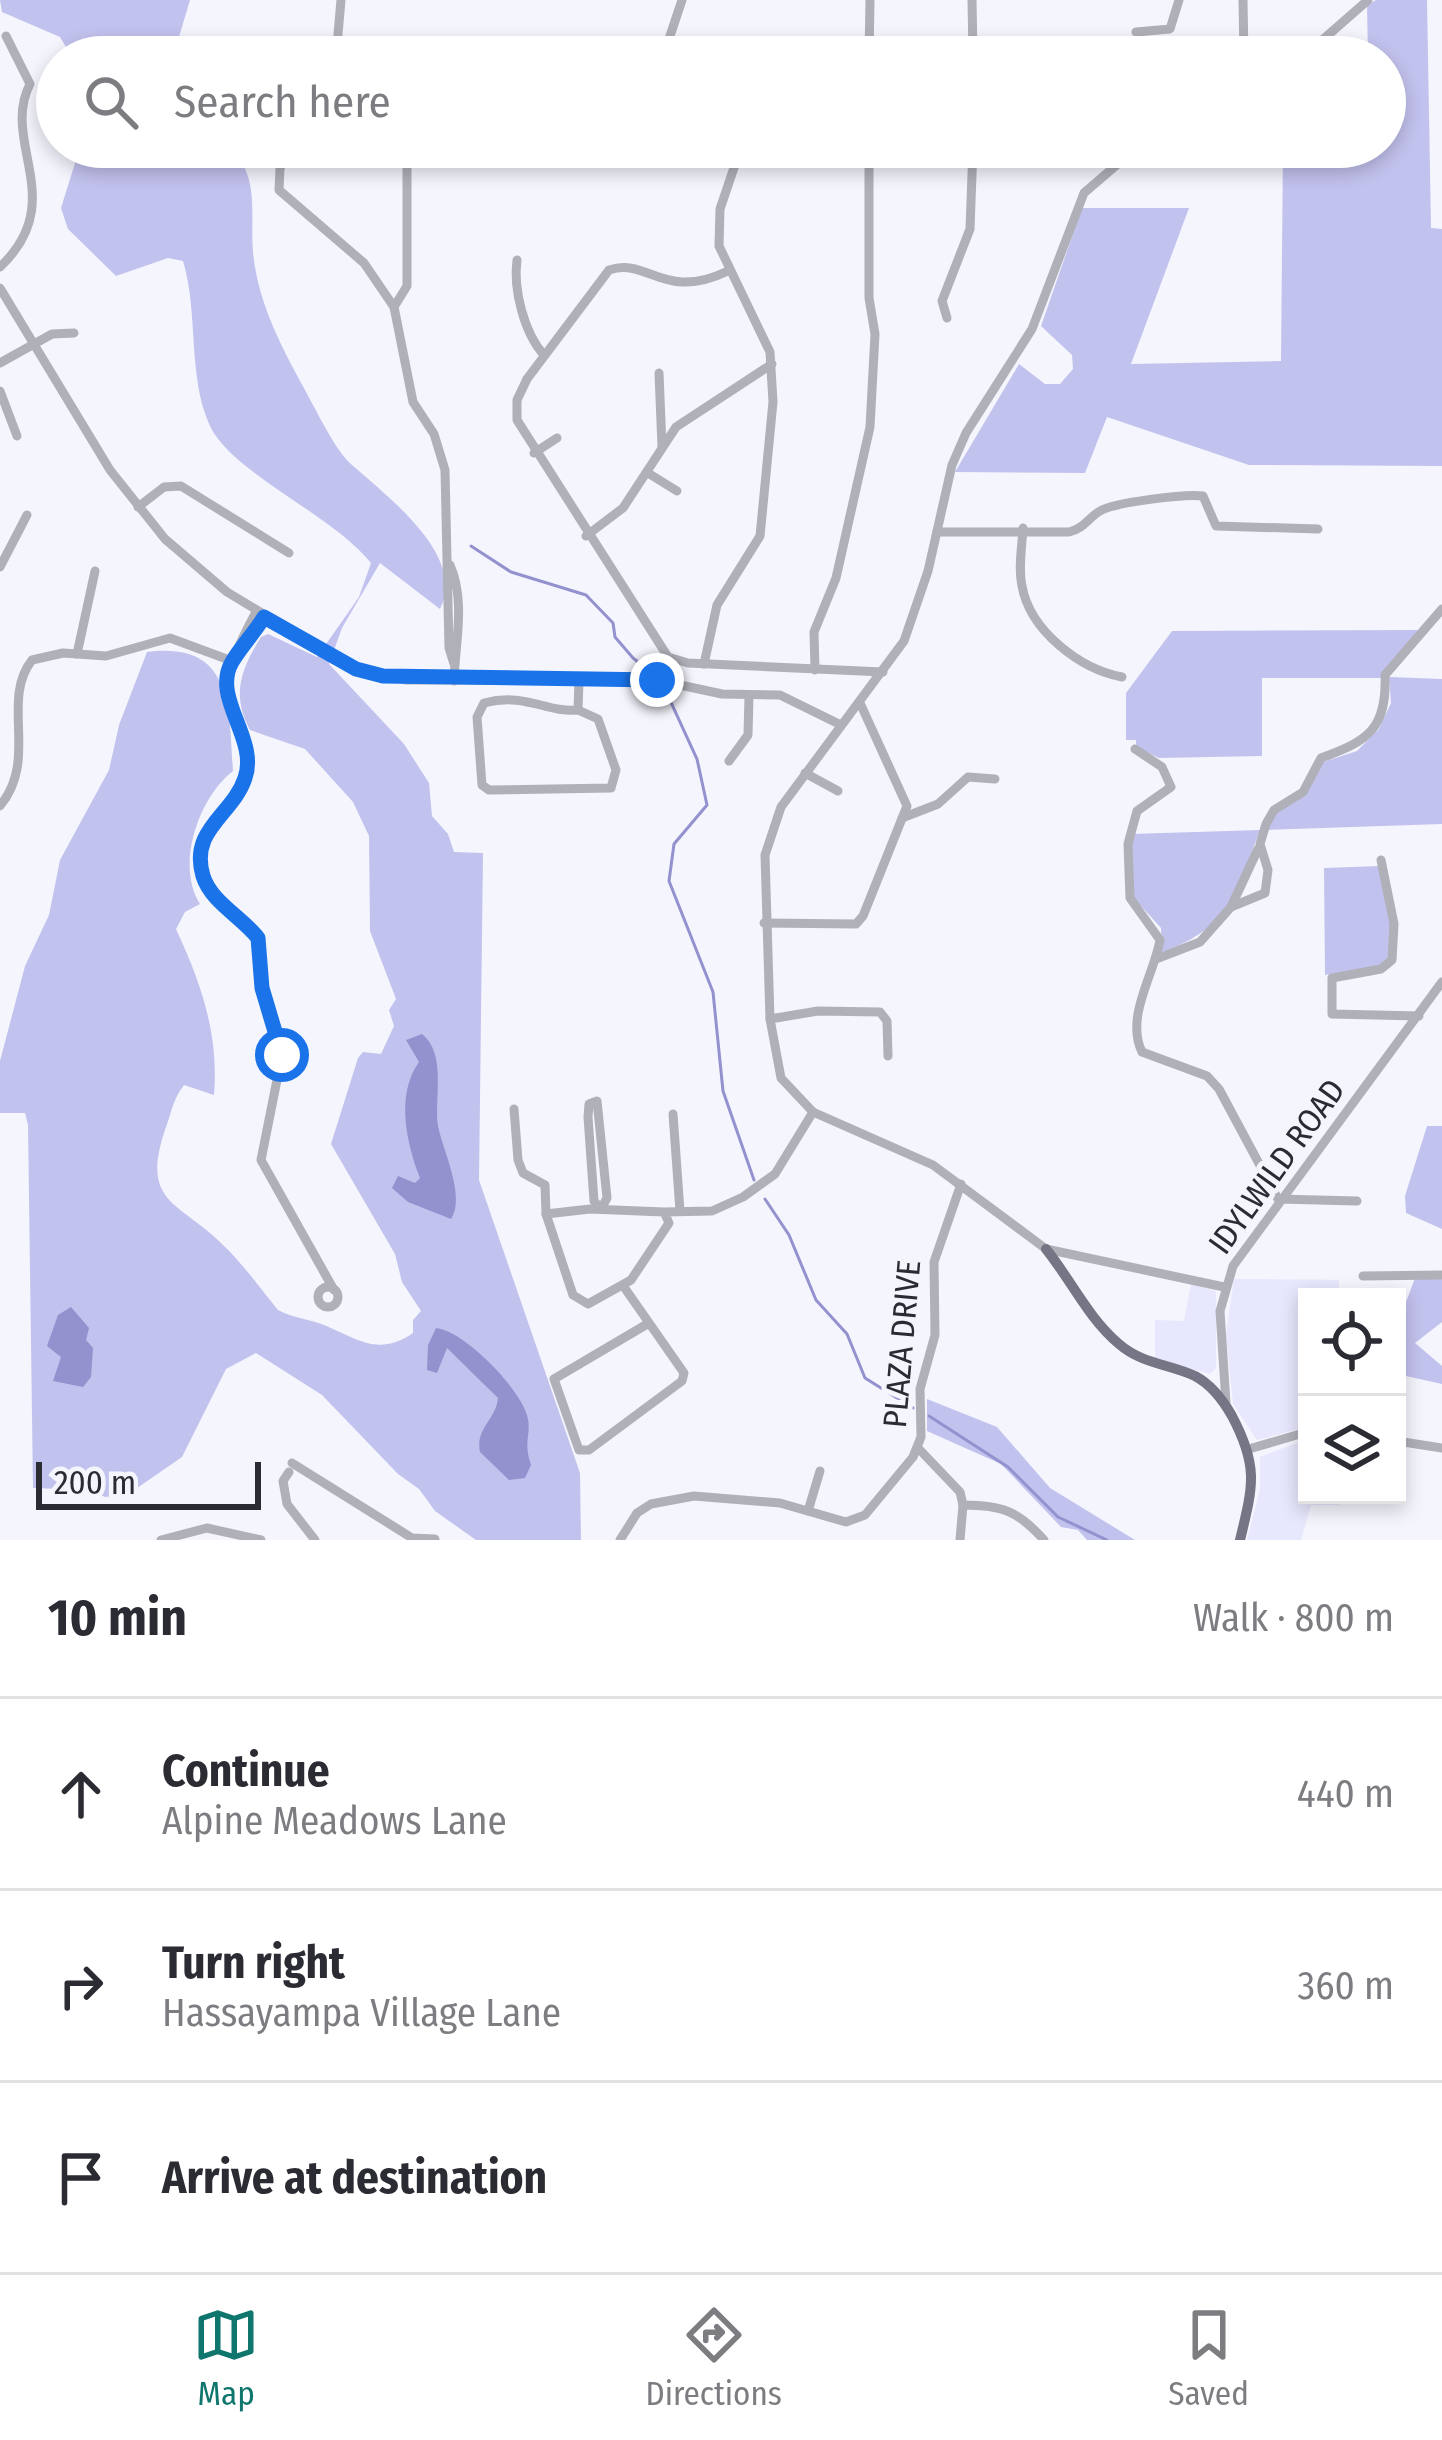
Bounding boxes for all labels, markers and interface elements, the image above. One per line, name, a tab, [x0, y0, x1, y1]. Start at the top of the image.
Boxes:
search box	[36, 36, 1406, 168]
icon: search	[78, 69, 144, 135]
text: Search here	[174, 75, 391, 129]
route end	[630, 653, 684, 707]
route start	[255, 1028, 309, 1082]
street label: IDYLWILD ROAD	[1200, 1071, 1354, 1262]
street label: PLAZA DRIVE	[875, 1259, 929, 1430]
map controls	[1298, 1288, 1406, 1504]
button: locate	[1298, 1288, 1406, 1396]
button: layers	[1298, 1396, 1406, 1504]
scale bar	[36, 1456, 261, 1509]
text: 200 m	[54, 1463, 136, 1503]
text: 10 min	[48, 1587, 187, 1649]
text: Walk · 800 m	[1193, 1595, 1394, 1641]
text: Continue	[162, 1744, 330, 1798]
icon: ahead	[48, 1761, 114, 1827]
text: 440 m	[1297, 1771, 1394, 1817]
text: Alpine Meadows Lane	[162, 1798, 507, 1844]
text: Turn right	[162, 1936, 345, 1990]
icon: right	[48, 1953, 114, 2019]
text: 360 m	[1298, 1963, 1394, 2009]
text: Hassayampa Village Lane	[162, 1990, 561, 2036]
icon: arrive	[48, 2145, 114, 2211]
text: Arrive at destination	[162, 2151, 547, 2205]
tab: Map	[193, 2302, 259, 2414]
tab: Directions	[645, 2302, 782, 2414]
tab: Saved	[1168, 2302, 1249, 2414]

